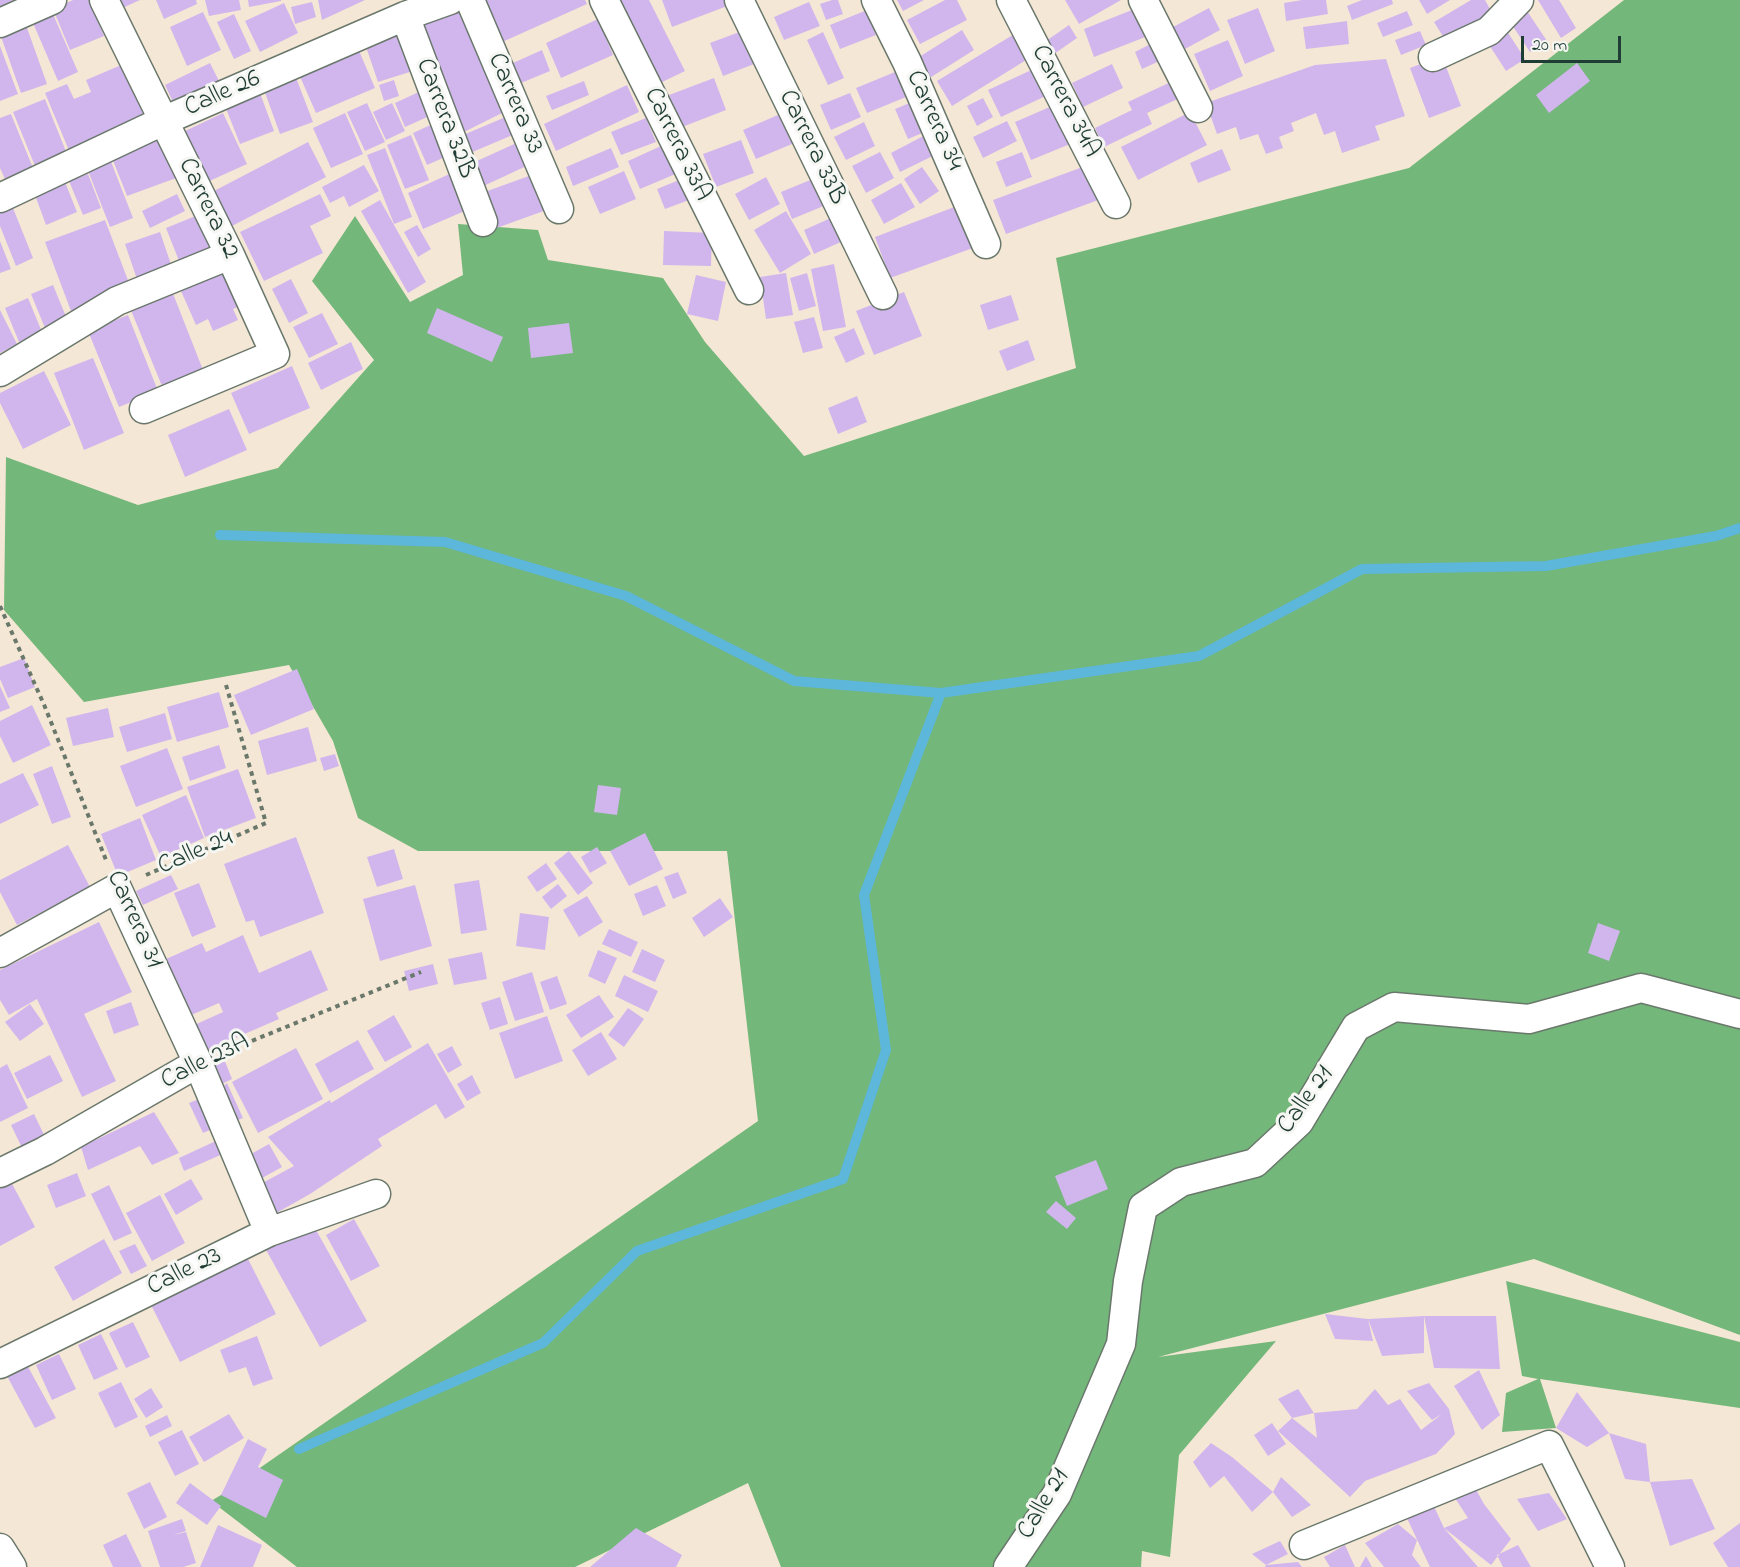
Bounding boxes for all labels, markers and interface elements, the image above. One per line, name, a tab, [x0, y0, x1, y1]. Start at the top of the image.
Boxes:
scale bar	[1524, 24, 1624, 62]
text: 20 m	[1532, 33, 1567, 59]
street label: Carrera 34A	[1022, 41, 1106, 163]
street label: Carrera 33	[479, 49, 549, 159]
street label: Carrera 32B	[407, 55, 481, 183]
street label: Calle 26	[180, 65, 266, 125]
street label: Carrera 34	[897, 66, 969, 176]
street label: Carrera 33A	[635, 83, 717, 207]
street label: Carrera 33B	[770, 86, 852, 210]
street label: Carrera 32	[169, 153, 245, 265]
street label: Calle 24	[154, 824, 238, 884]
street label: Carrera 31	[98, 866, 168, 974]
street label: Calle 23A	[157, 1028, 255, 1098]
street label: Calle 21	[1272, 1061, 1342, 1141]
street label: Calle 23	[143, 1242, 227, 1304]
street label: Calle 21	[1012, 1464, 1078, 1546]

